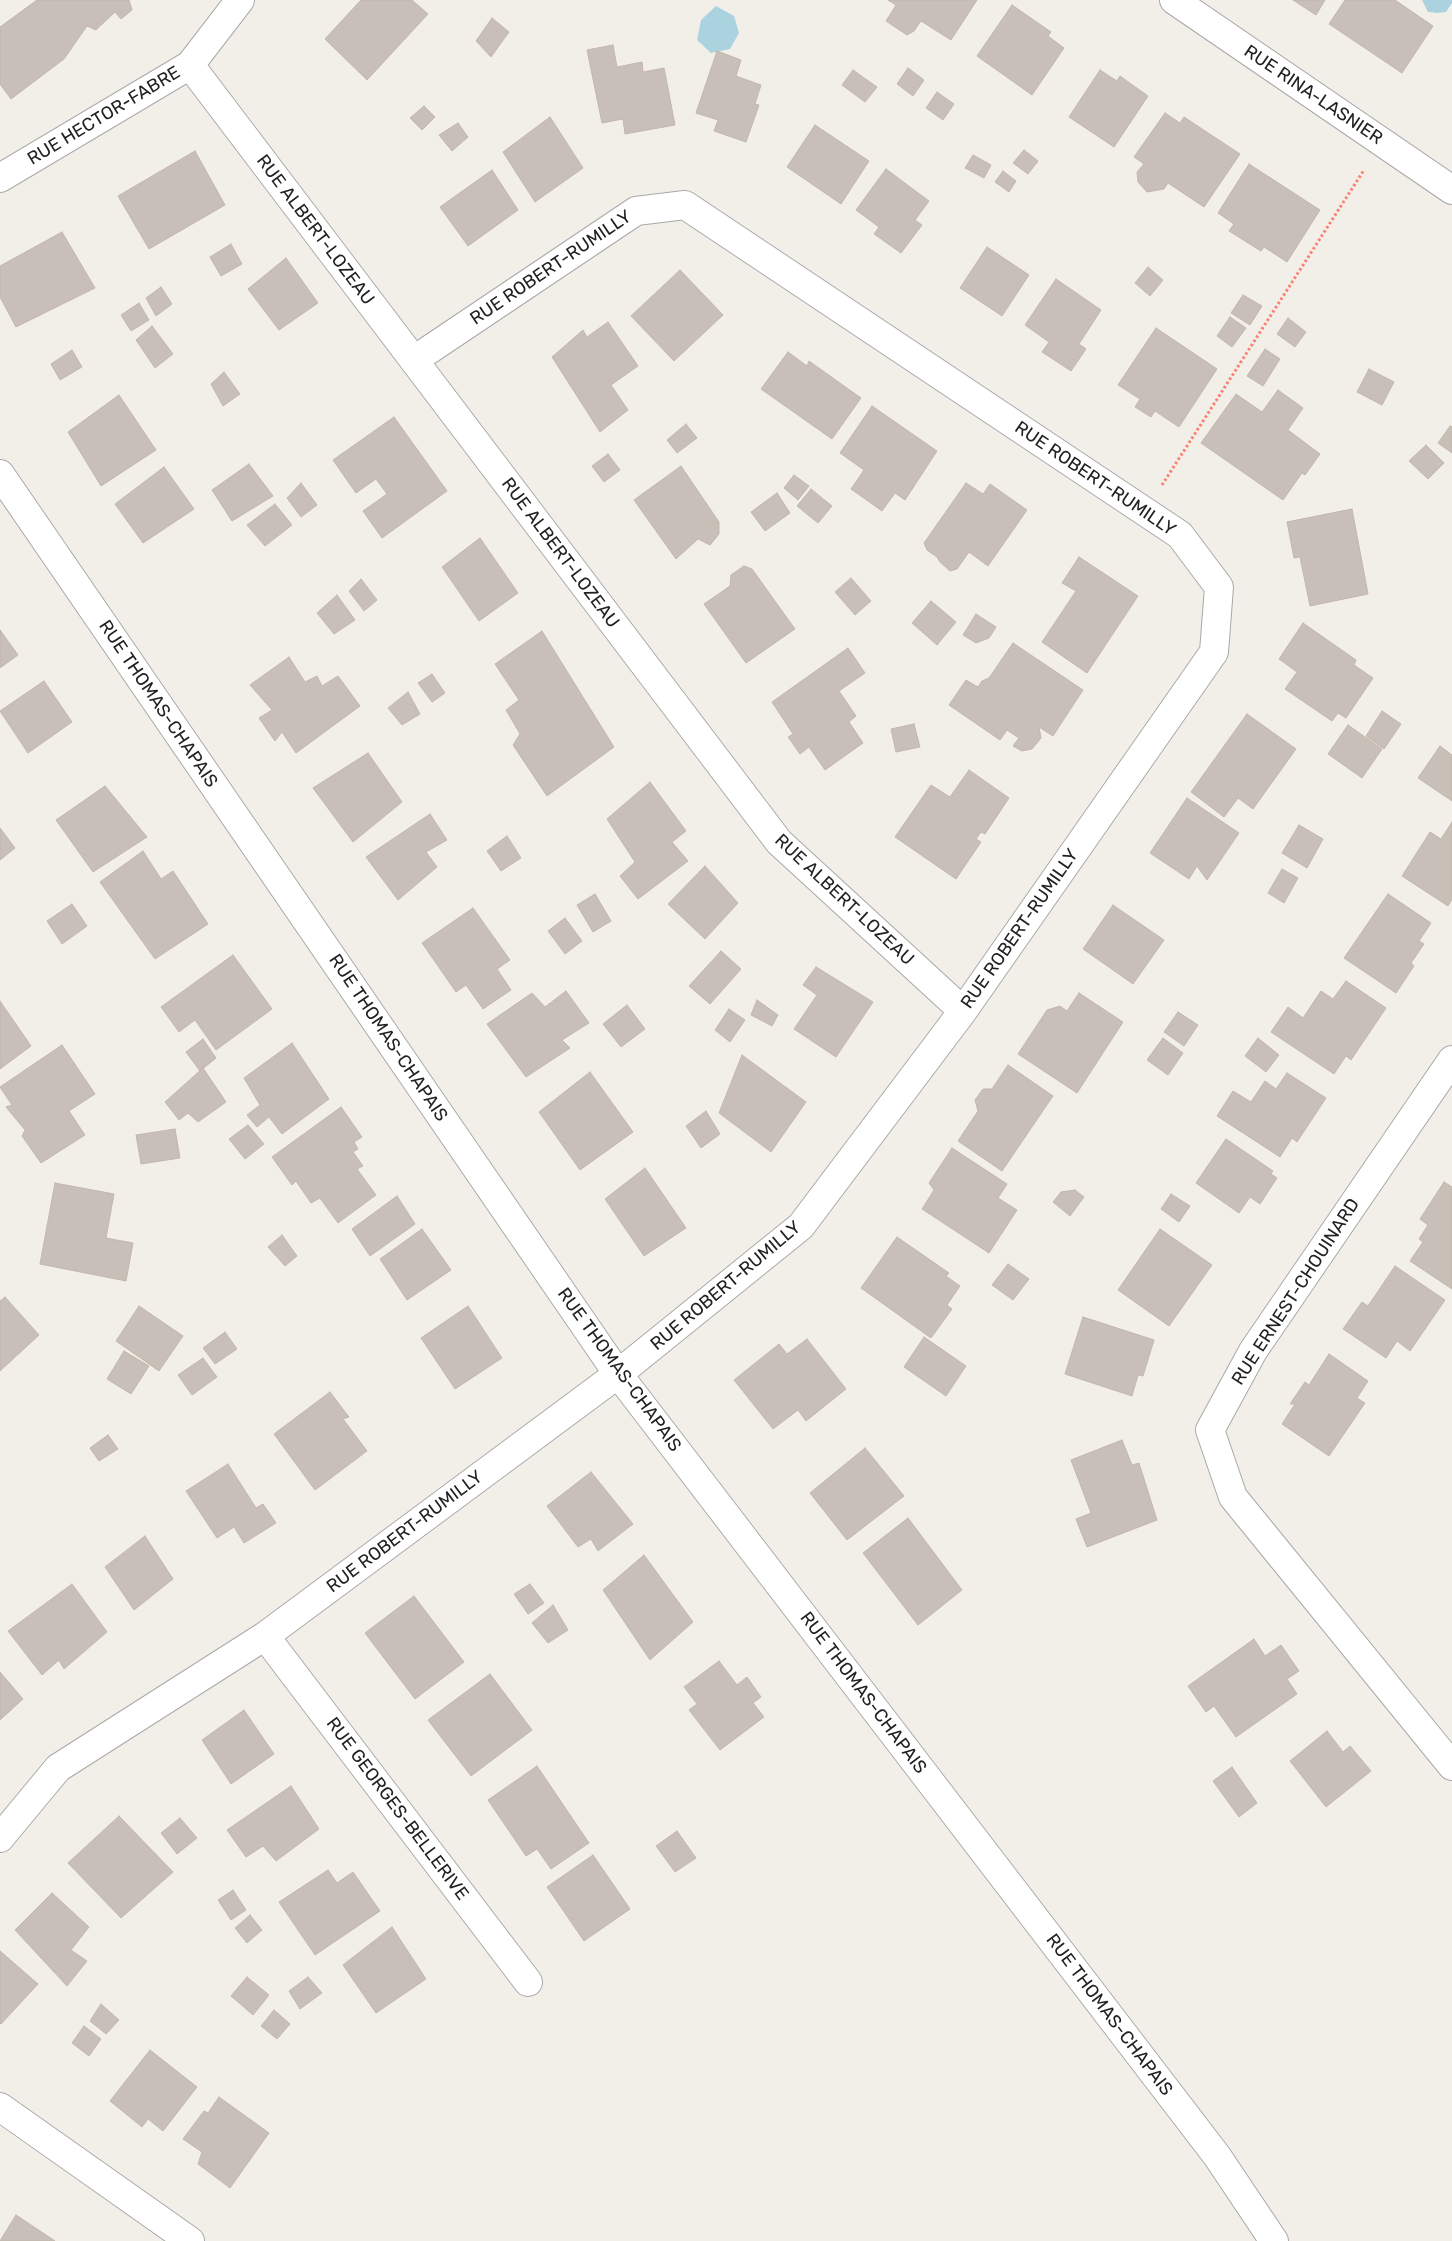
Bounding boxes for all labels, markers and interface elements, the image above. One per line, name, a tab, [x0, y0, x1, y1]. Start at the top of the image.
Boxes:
street label: RUE RINA-LASNIER	[1240, 41, 1386, 149]
street label: RUE HECTOR-FABRE	[24, 62, 184, 170]
street label: RUE ALBERT-LOZEAU	[251, 151, 379, 309]
street label: RUE ROBERT-RUMILLY	[466, 206, 636, 330]
street label: RUE ROBERT-RUMILLY	[1010, 417, 1180, 541]
street label: RUE ALBERT-LOZEAU	[496, 474, 624, 632]
street label: RUE THOMAS-CHAPAIS	[94, 616, 222, 792]
street label: RUE ALBERT-LOZEAU	[770, 830, 918, 970]
street label: RUE ROBERT-RUMILLY	[957, 845, 1083, 1013]
street label: RUE THOMAS-CHAPAIS	[324, 950, 452, 1126]
street label: RUE ERNEST-CHOUINARD	[1228, 1195, 1364, 1389]
street label: RUE ROBERT-RUMILLY	[646, 1217, 806, 1355]
street label: RUE THOMAS-CHAPAIS	[552, 1284, 686, 1456]
street label: RUE ROBERT-RUMILLY	[323, 1466, 487, 1598]
street label: RUE THOMAS-CHAPAIS	[795, 1608, 931, 1778]
street label: RUE GEORGES-BELLERIVE	[321, 1713, 473, 1905]
street label: RUE THOMAS-CHAPAIS	[1041, 1930, 1177, 2100]

